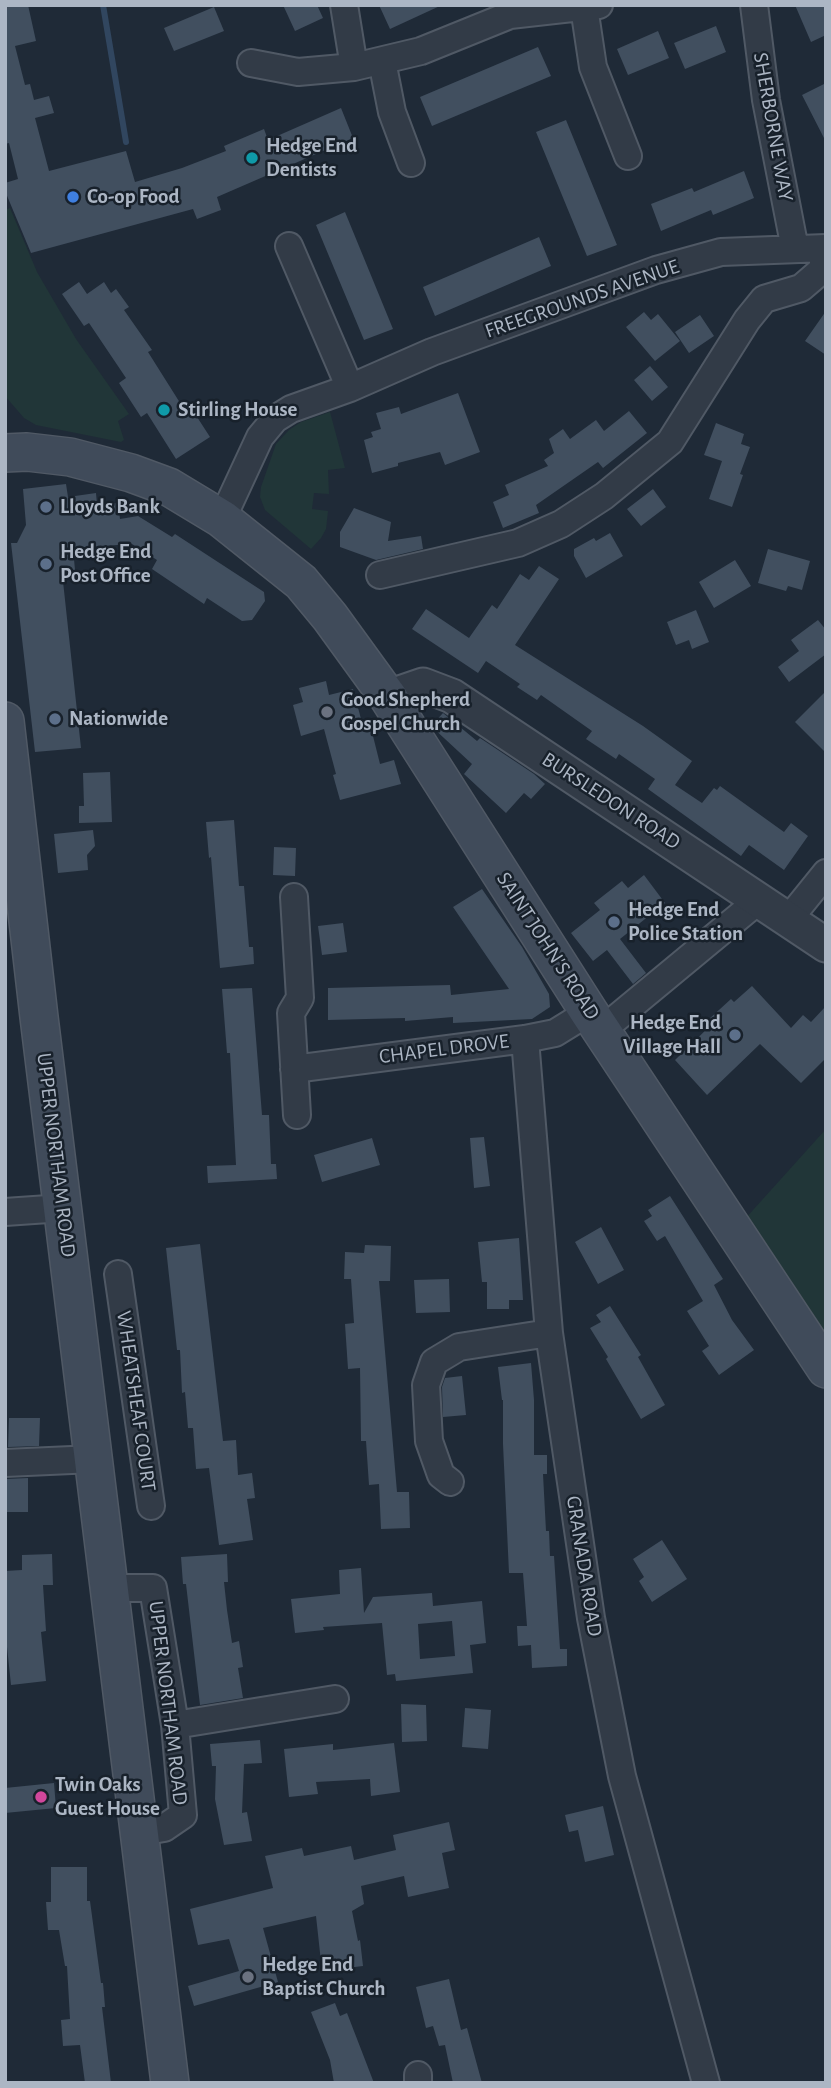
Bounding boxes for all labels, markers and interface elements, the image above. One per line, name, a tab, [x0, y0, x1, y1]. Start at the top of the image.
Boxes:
street label: SHERBORNE WAY	[748, 51, 798, 203]
place label: Hedge End Dentists	[266, 133, 357, 183]
marker: Hedge End Dentists	[244, 150, 260, 166]
place label: Co-op Food	[87, 184, 180, 210]
marker: Co-op Food	[65, 189, 81, 205]
street label: FREEGROUNDS AVENUE	[482, 254, 682, 344]
place label: Stirling House	[178, 397, 297, 423]
marker: Stirling House	[156, 402, 172, 418]
place label: Lloyds Bank	[60, 494, 160, 520]
marker: Lloyds Bank	[38, 499, 54, 515]
place label: Hedge End Post Office	[60, 539, 151, 589]
marker: Hedge End Post Office	[38, 556, 54, 572]
place label: Good Shepherd Gospel Church	[341, 687, 470, 737]
marker: Good Shepherd Gospel Church	[319, 704, 335, 720]
place label: Nationwide	[69, 706, 168, 732]
marker: Nationwide	[47, 711, 63, 727]
street label: BURSLEDON ROAD	[537, 747, 685, 855]
street label: SAINT JOHN'S ROAD	[491, 868, 605, 1024]
place label: Hedge End Police Station	[628, 897, 743, 947]
marker: Hedge End Police Station	[606, 914, 622, 930]
place label: Hedge End Village Hall	[623, 1010, 721, 1060]
marker: Hedge End Village Hall	[727, 1027, 743, 1043]
street label: CHAPEL DROVE	[378, 1029, 510, 1069]
street label: UPPER NORTHAM ROAD	[31, 1052, 81, 1258]
street label: WHEATSHEAF COURT	[111, 1309, 161, 1493]
street label: GRANADA ROAD	[560, 1494, 608, 1638]
street label: UPPER NORTHAM ROAD	[143, 1600, 193, 1806]
place label: Twin Oaks Guest House	[55, 1772, 160, 1822]
marker: Twin Oaks Guest House	[33, 1789, 49, 1805]
place label: Hedge End Baptist Church	[262, 1952, 386, 2002]
marker: Hedge End Baptist Church	[240, 1969, 256, 1985]

